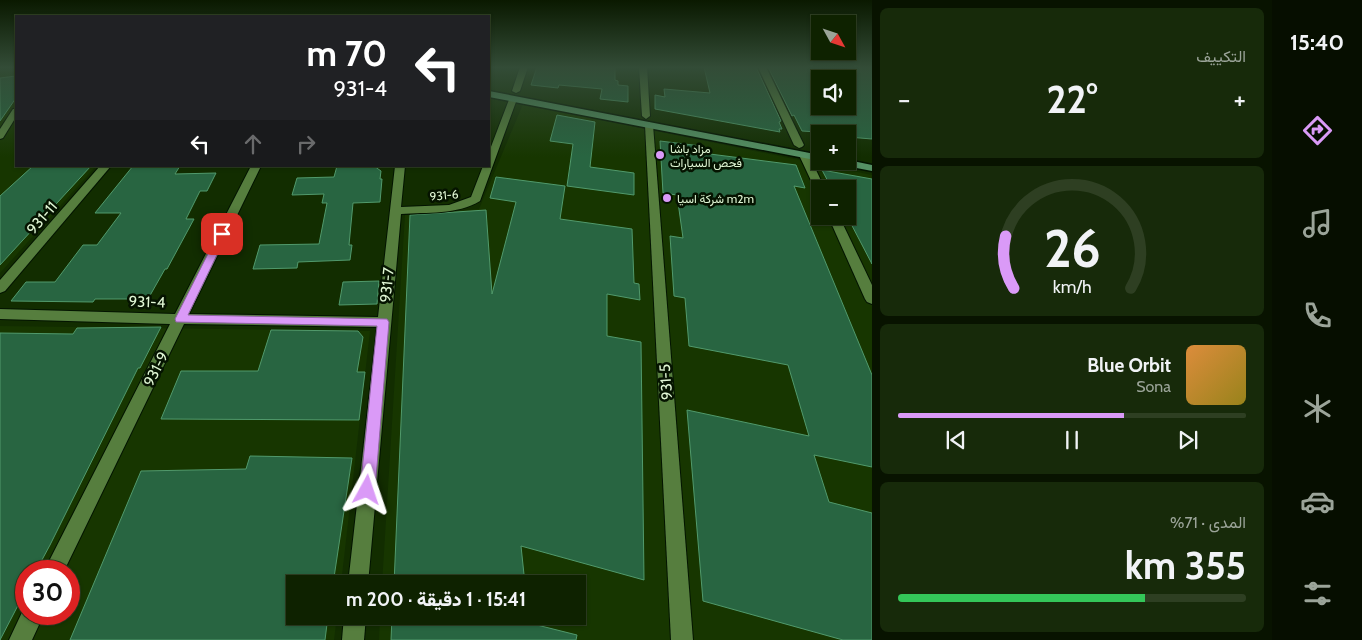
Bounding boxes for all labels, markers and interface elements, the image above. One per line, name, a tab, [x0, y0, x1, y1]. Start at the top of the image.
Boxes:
north arrow	[811, 15, 856, 60]
map controls	[811, 15, 856, 225]
text: 15:40	[1290, 29, 1344, 56]
text: 70 m	[306, 32, 387, 75]
icon: left	[405, 35, 470, 100]
text: التكييف	[1196, 47, 1246, 66]
button: sound	[811, 70, 856, 115]
text: 931-4	[333, 75, 387, 102]
text: 22°	[1046, 76, 1098, 123]
text: −	[898, 82, 910, 116]
text: +	[1234, 82, 1246, 116]
icon: directions	[1300, 113, 1335, 148]
button: +	[811, 125, 856, 170]
icon: left	[186, 130, 214, 158]
icon: ahead	[239, 130, 267, 158]
icon: right	[292, 130, 320, 158]
place label: مزاد باشا فحص السيارات	[670, 141, 742, 171]
marker: مزاد باشا فحص السيارات	[654, 149, 666, 161]
button: −	[811, 180, 856, 225]
street label: 931-6	[429, 186, 459, 204]
place label: شركة اسيا m2m	[677, 191, 754, 207]
marker: شركة اسيا m2m	[661, 192, 673, 204]
street label: 931-11	[23, 198, 61, 238]
icon: music	[1300, 206, 1335, 241]
pin	[201, 213, 243, 255]
text: 26	[1044, 217, 1100, 280]
icon: arrive	[208, 220, 236, 248]
street label: 931-7	[376, 266, 398, 303]
text: km/h	[1052, 276, 1092, 297]
street label: 931-4	[128, 292, 166, 312]
icon: phone	[1300, 298, 1335, 333]
street label: 931-9	[140, 349, 172, 389]
text: Blue Orbit	[1087, 354, 1171, 377]
street label: 931-5	[656, 363, 676, 401]
text: Sona	[1136, 377, 1171, 396]
icon: climate	[1300, 391, 1335, 426]
icon: previous	[942, 426, 970, 454]
icon: pause	[1058, 426, 1086, 454]
icon: next	[1174, 426, 1202, 454]
position arrow	[340, 463, 392, 515]
icon: car	[1300, 484, 1335, 519]
text: المدى · 71%	[1170, 513, 1246, 532]
text: 355 km	[1125, 542, 1246, 589]
speed limit sign: 30	[15, 560, 80, 625]
icon: filters	[1300, 576, 1335, 611]
text: 15:41 · 1 دقيقة · 200 m	[346, 588, 526, 611]

